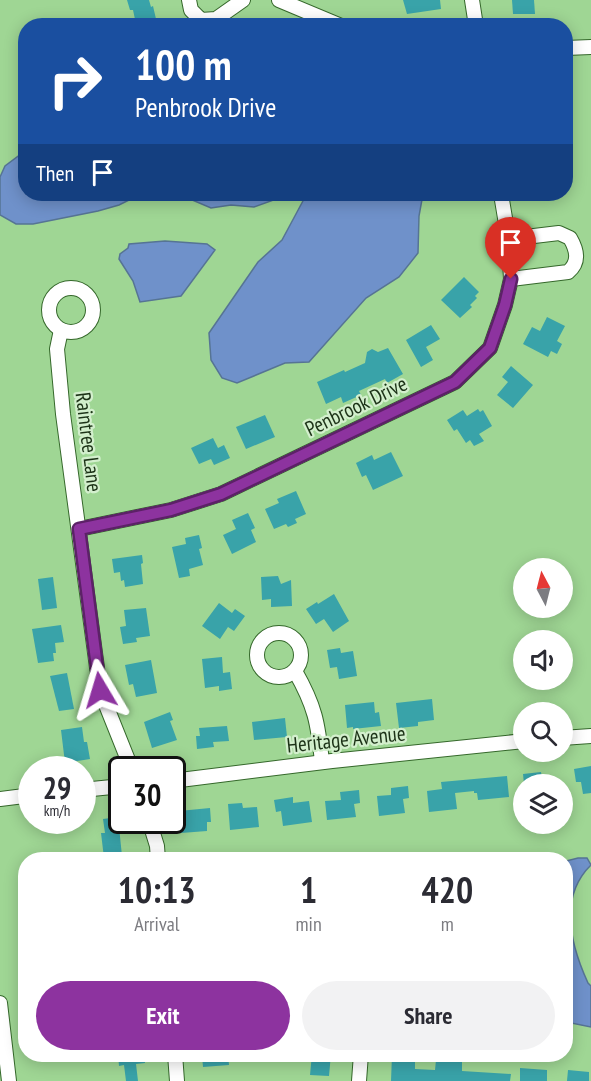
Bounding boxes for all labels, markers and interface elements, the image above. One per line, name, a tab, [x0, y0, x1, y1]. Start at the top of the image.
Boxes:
text: 100 m	[135, 37, 232, 92]
icon: right	[36, 42, 114, 120]
text: Penbrook Drive	[135, 90, 276, 124]
icon: arrive	[86, 156, 119, 189]
text: Then	[36, 159, 74, 187]
pin	[485, 217, 536, 279]
icon: arrive	[494, 226, 527, 259]
street label: Penbrook Drive	[301, 370, 411, 442]
street label: Raintree Lane	[69, 391, 109, 493]
north arrow	[513, 558, 573, 618]
map controls	[513, 558, 573, 834]
button: sound	[513, 630, 573, 690]
position arrow	[68, 658, 132, 722]
button: search	[513, 702, 573, 762]
street label: Heritage Avenue	[285, 719, 407, 759]
speed limit sign: 30	[108, 756, 186, 834]
text: 29	[43, 768, 71, 807]
button: layers	[513, 774, 573, 834]
text: km/h	[44, 801, 70, 820]
text: 10:13	[118, 866, 196, 913]
text: 1	[300, 866, 317, 913]
text: 420	[422, 866, 473, 913]
text: Arrival	[134, 911, 179, 937]
text: min	[296, 911, 322, 937]
text: m	[441, 911, 454, 937]
button: Exit	[36, 981, 290, 1050]
button: Share	[302, 981, 555, 1050]

